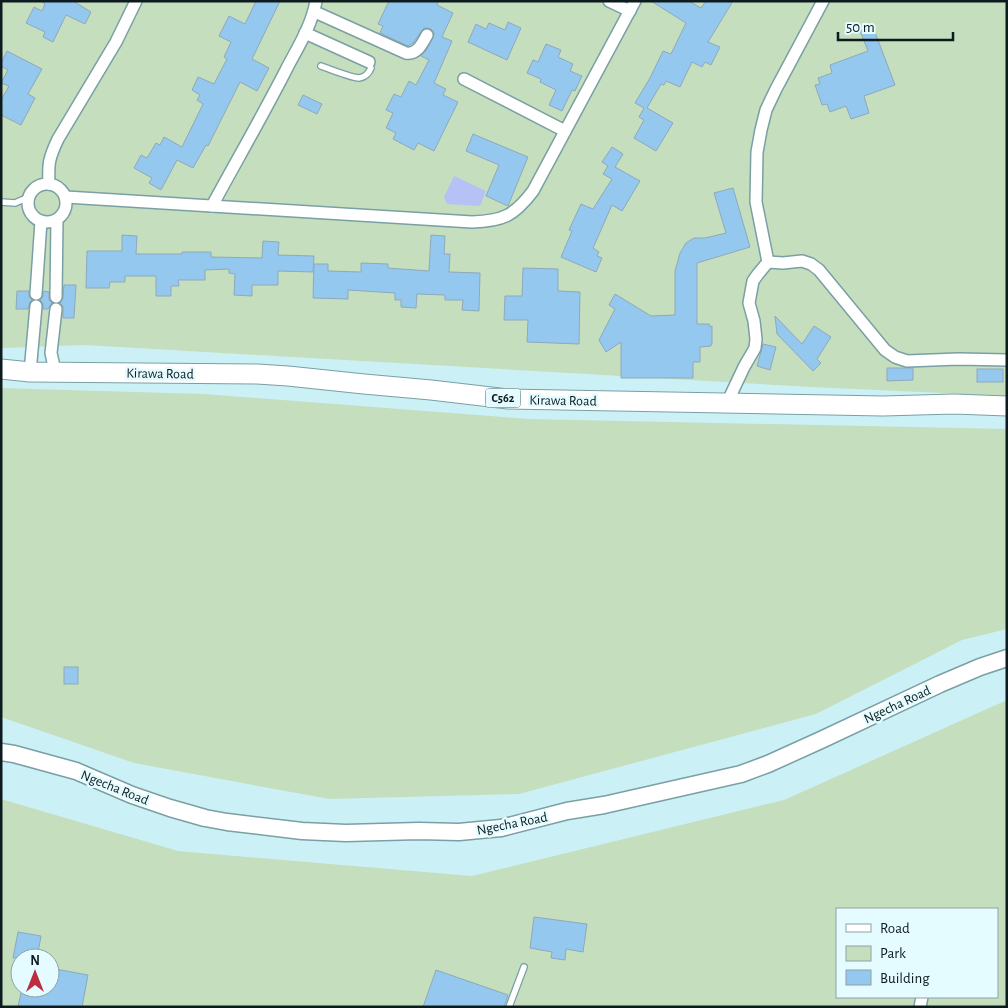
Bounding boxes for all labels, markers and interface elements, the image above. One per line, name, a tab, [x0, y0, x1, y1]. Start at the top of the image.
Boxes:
scale bar	[838, 10, 953, 42]
text: 50 m	[846, 20, 875, 35]
street label: Kirawa Road	[126, 366, 194, 382]
road number: C562	[486, 388, 520, 408]
street label: Kirawa Road	[529, 393, 597, 409]
street label: Ngecha Road	[862, 683, 933, 726]
street label: Ngecha Road	[79, 768, 151, 808]
street label: Ngecha Road	[476, 810, 549, 838]
legend	[836, 908, 998, 998]
text: Road	[880, 921, 910, 936]
text: Park	[880, 946, 906, 961]
north arrow	[10, 948, 60, 998]
text: N	[30, 954, 40, 968]
text: Building	[880, 971, 930, 986]

